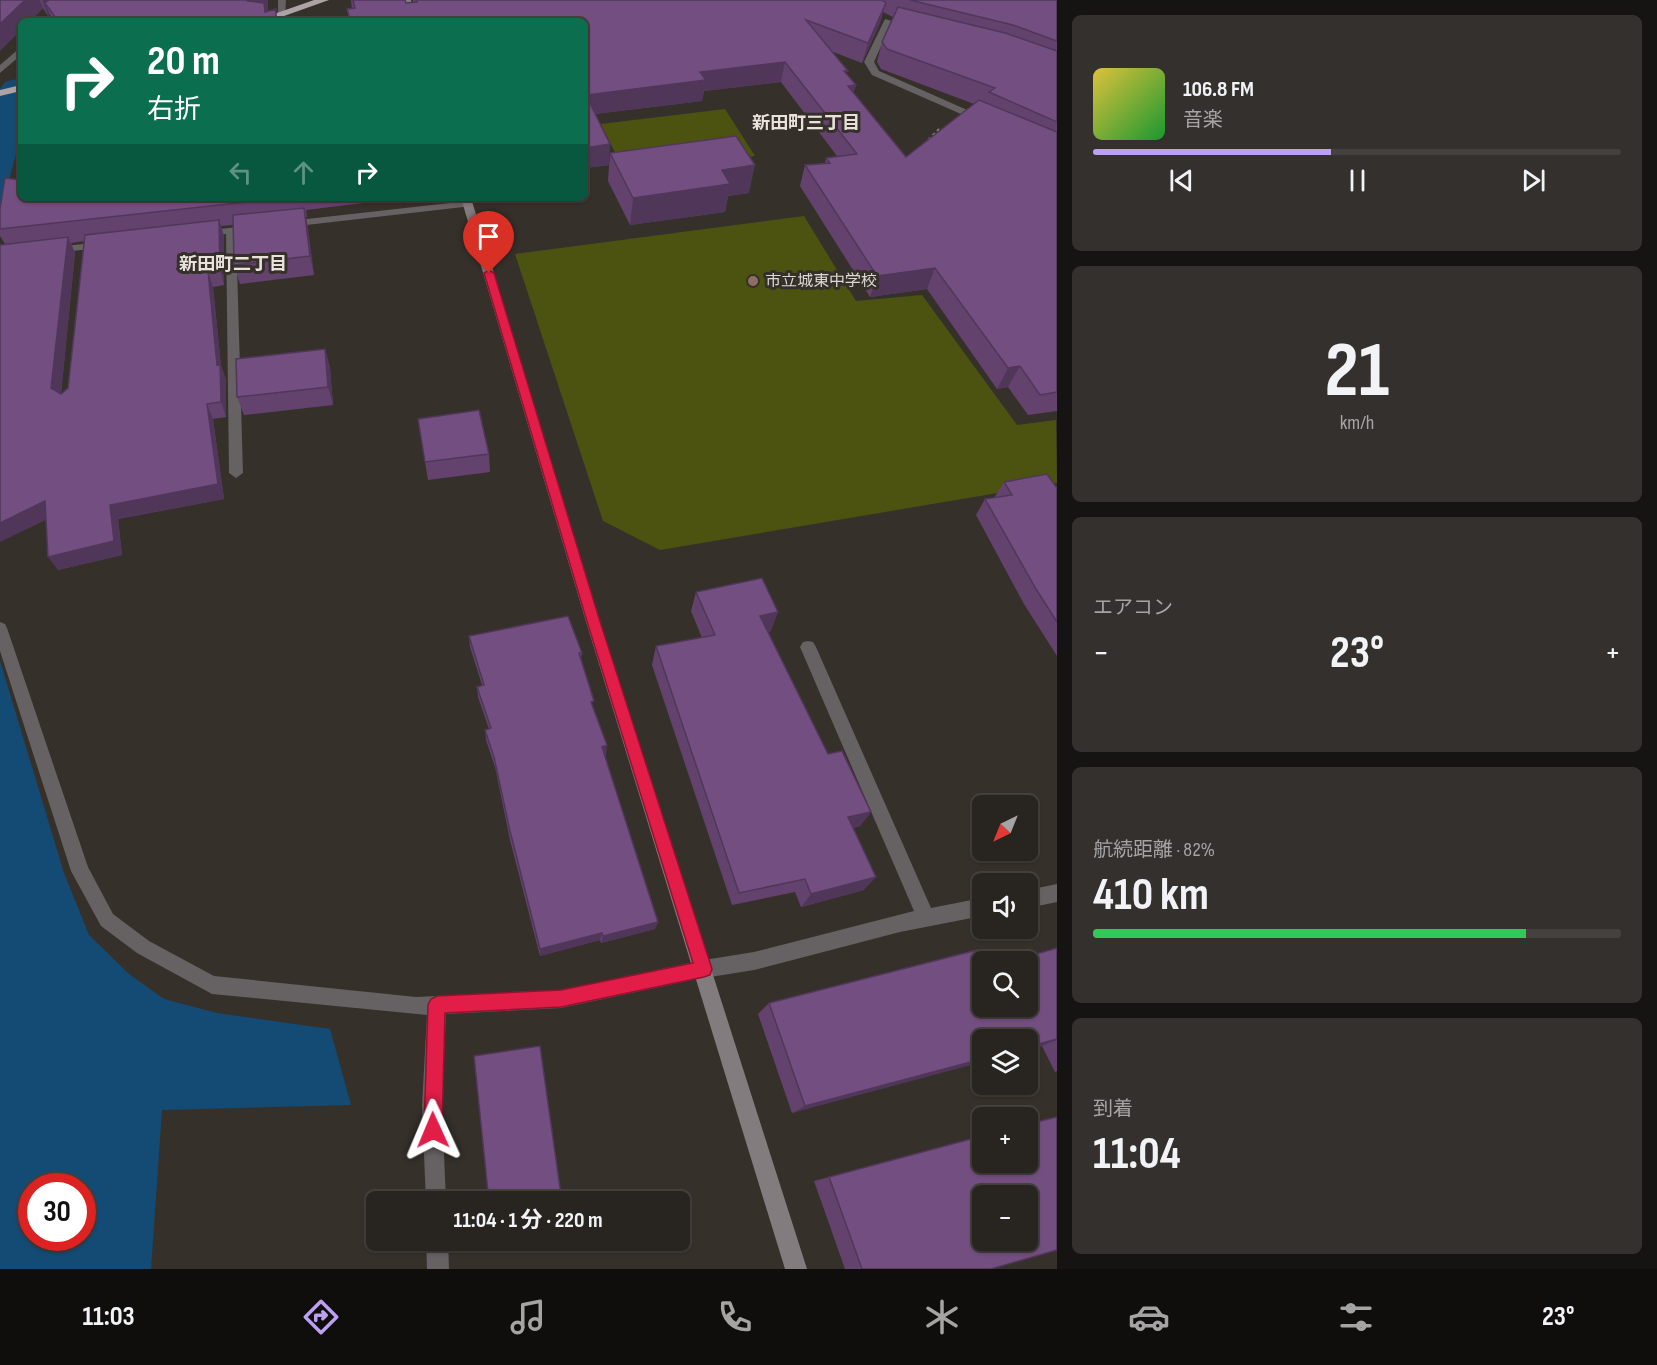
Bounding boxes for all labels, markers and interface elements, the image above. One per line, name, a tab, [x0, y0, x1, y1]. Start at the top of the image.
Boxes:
text: 20 m	[147, 36, 220, 87]
icon: right	[48, 42, 126, 120]
text: 106.8 FM	[1183, 76, 1254, 103]
text: 右折	[147, 94, 201, 126]
text: 音楽	[1183, 108, 1223, 132]
district label: 新田町三丁目	[752, 113, 860, 134]
icon: left	[224, 156, 257, 189]
icon: ahead	[287, 156, 320, 189]
icon: right	[350, 156, 383, 189]
icon: previous	[1165, 164, 1198, 197]
icon: pause	[1341, 164, 1374, 197]
icon: next	[1517, 164, 1550, 197]
pin	[463, 211, 514, 273]
icon: arrive	[472, 220, 505, 253]
district label: 新田町二丁目	[179, 254, 287, 275]
place label: 市立城東中学校	[765, 272, 877, 291]
marker: 市立城東中学校	[746, 274, 760, 288]
text: 21	[1325, 325, 1389, 418]
text: km/h	[1340, 411, 1374, 435]
text: エアコン	[1093, 596, 1173, 620]
text: 23°	[1330, 626, 1384, 681]
text: −	[1093, 633, 1109, 673]
text: +	[1605, 633, 1621, 673]
north arrow	[972, 795, 1038, 861]
map controls	[972, 795, 1038, 1251]
text: 航続距離 · 82%	[1093, 838, 1215, 862]
text: 410 km	[1093, 868, 1209, 923]
button: sound	[972, 873, 1038, 939]
button: search	[972, 951, 1038, 1017]
button: layers	[972, 1029, 1038, 1095]
text: 到着	[1093, 1097, 1133, 1121]
position arrow	[401, 1098, 465, 1162]
button: +	[972, 1107, 1038, 1173]
text: 11:04	[1093, 1127, 1181, 1182]
speed limit sign: 30	[18, 1173, 96, 1251]
button: −	[972, 1185, 1038, 1251]
text: 11:04 · 1 分 · 220 m	[454, 1207, 602, 1234]
icon: directions	[300, 1296, 342, 1338]
icon: music	[507, 1296, 549, 1338]
icon: phone	[714, 1296, 756, 1338]
icon: climate	[921, 1296, 963, 1338]
icon: car	[1128, 1296, 1170, 1338]
icon: filters	[1335, 1296, 1377, 1338]
text: 11:03	[83, 1301, 135, 1333]
text: 23°	[1542, 1301, 1574, 1333]

